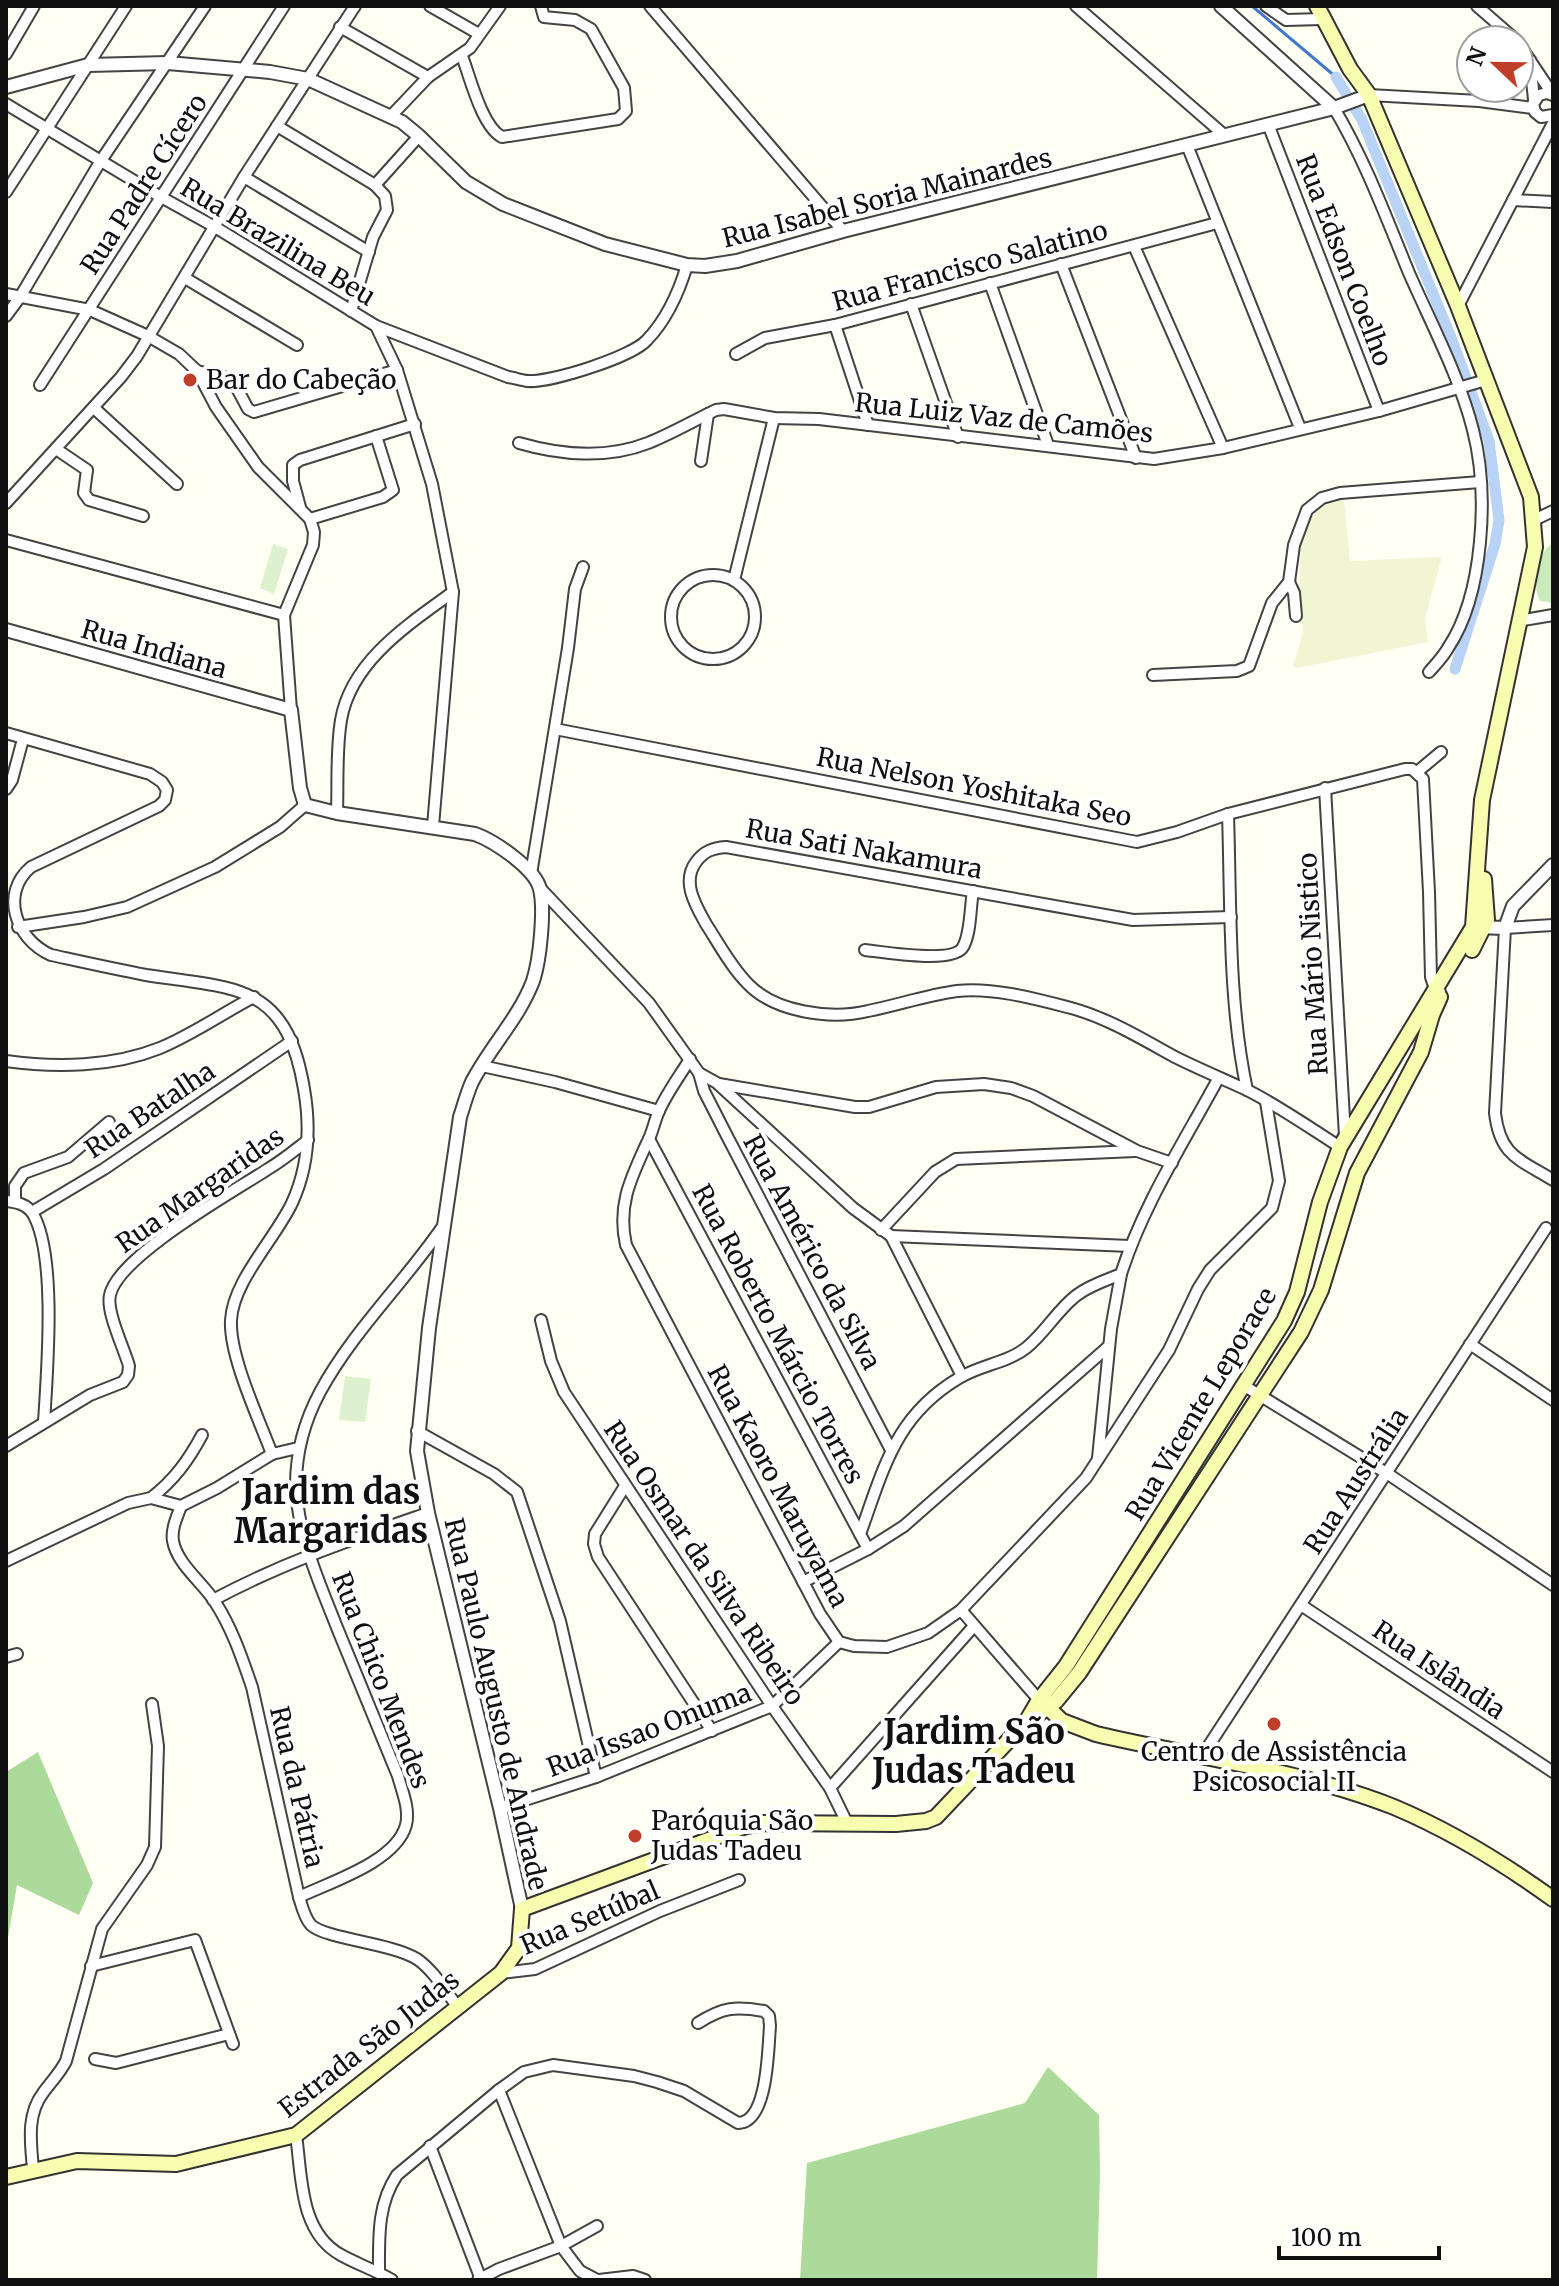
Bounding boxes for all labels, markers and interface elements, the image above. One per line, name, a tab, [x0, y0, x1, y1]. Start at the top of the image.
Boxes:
north arrow	[1455, 24, 1535, 104]
text: N	[1460, 43, 1493, 70]
street label: Rua Padre Cícero	[73, 87, 214, 280]
street label: Rua Isabel Soria Mainardes	[719, 141, 1055, 254]
street label: Rua Edson Coelho	[1289, 149, 1400, 370]
street label: Rua Brazilina Beu	[175, 170, 382, 313]
street label: Rua Francisco Salatino	[829, 213, 1111, 318]
place label: Bar do Cabeção	[206, 363, 397, 396]
marker: Bar do Cabeção	[181, 371, 199, 389]
street label: Rua Luiz Vaz de Camões	[853, 385, 1155, 450]
street label: Rua Indiana	[78, 612, 231, 685]
street label: Rua Nelson Yoshitaka Seo	[814, 740, 1134, 833]
street label: Rua Sati Nakamura	[743, 811, 985, 886]
street label: Rua Mário Nistico	[1290, 852, 1335, 1076]
street label: Rua Batalha	[78, 1054, 221, 1165]
street label: Rua Margaridas	[109, 1119, 290, 1260]
street label: Rua Américo da Silva	[736, 1128, 888, 1375]
street label: Rua Roberto Márcio Torres	[685, 1178, 872, 1489]
street label: Rua Vicente Leporace	[1118, 1281, 1283, 1526]
street label: Rua Kaoro Maruyama	[700, 1359, 856, 1613]
street label: Rua Austrália	[1296, 1402, 1415, 1560]
street label: Rua Osmar da Silva Ribeiro	[597, 1414, 812, 1711]
district label: Jardim das Margaridas	[234, 1471, 428, 1553]
street label: Rua Paulo Augusto de Andrade	[438, 1515, 555, 1893]
street label: Rua Chico Mendes	[325, 1567, 438, 1793]
street label: Rua Islândia	[1367, 1613, 1512, 1726]
street label: Rua Issao Onuma	[542, 1675, 756, 1784]
street label: Rua da Pátria	[263, 1703, 332, 1871]
district label: Jardim São Judas Tadeu	[871, 1711, 1076, 1792]
marker: Centro de Assistência Psicosocial II	[1265, 1715, 1283, 1733]
place label: Centro de Assistência Psicosocial II	[1141, 1735, 1407, 1798]
place label: Paróquia São Judas Tadeu	[650, 1804, 813, 1867]
marker: Paróquia São Judas Tadeu	[626, 1827, 644, 1845]
street label: Rua Setúbal	[515, 1874, 664, 1962]
street label: Estrada São Judas	[272, 1963, 466, 2124]
scale bar	[1279, 2210, 1439, 2260]
text: 100 m	[1291, 2222, 1362, 2253]

